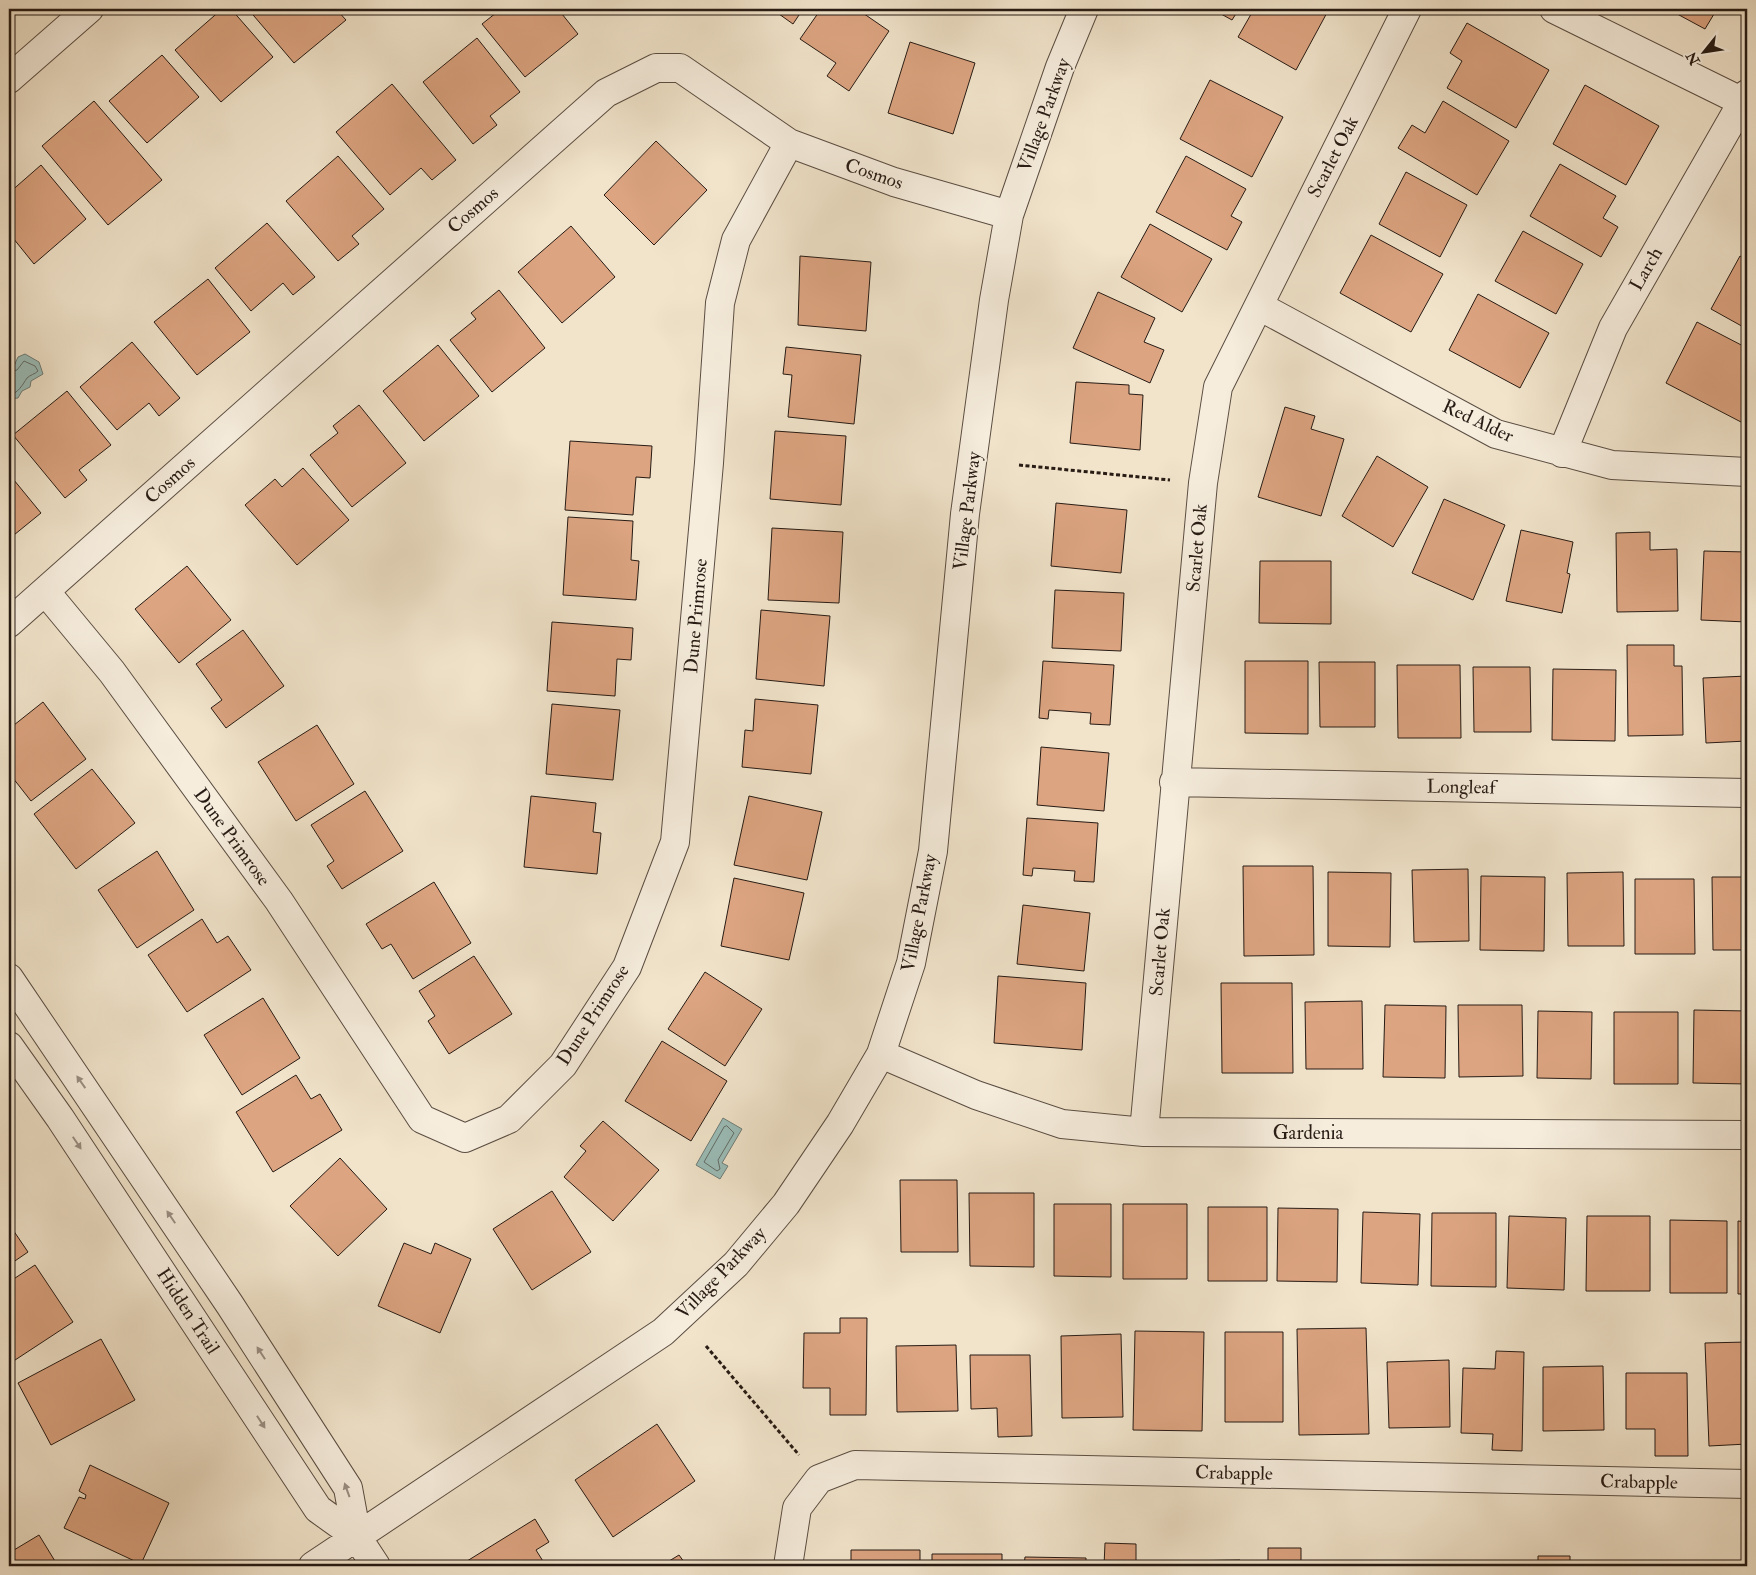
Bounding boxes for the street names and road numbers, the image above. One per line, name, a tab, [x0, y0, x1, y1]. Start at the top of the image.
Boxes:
street label: Village Parkway	[1012, 54, 1076, 175]
street label: Scarlet Oak	[1302, 112, 1364, 202]
street label: Cosmos	[842, 153, 906, 195]
street label: Cosmos	[443, 181, 503, 239]
street label: Larch	[1624, 243, 1668, 295]
street label: Red Alder	[1438, 394, 1518, 448]
street label: Village Parkway	[948, 450, 986, 572]
street label: Cosmos	[140, 451, 200, 509]
street label: Scarlet Oak	[1181, 503, 1213, 593]
street label: Dune Primrose	[679, 557, 713, 675]
street label: Longleaf	[1426, 774, 1498, 800]
street label: Dune Primrose	[188, 783, 276, 891]
street label: Village Parkway	[896, 852, 942, 974]
street label: Scarlet Oak	[1144, 907, 1176, 997]
street label: Dune Primrose	[551, 960, 635, 1070]
street label: Gardenia	[1273, 1121, 1344, 1145]
street label: Village Parkway	[671, 1221, 772, 1324]
street label: Hidden Trail	[151, 1263, 225, 1359]
street label: Crabapple	[1195, 1460, 1273, 1487]
street label: Crabapple	[1600, 1469, 1678, 1496]

